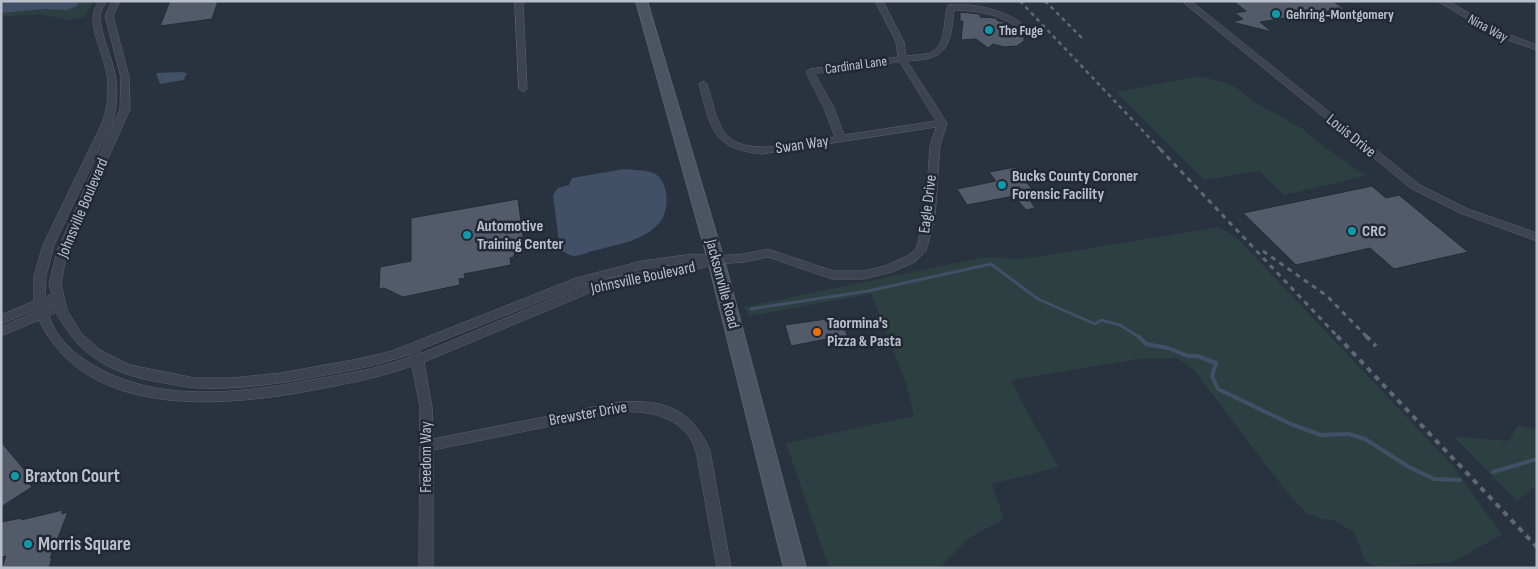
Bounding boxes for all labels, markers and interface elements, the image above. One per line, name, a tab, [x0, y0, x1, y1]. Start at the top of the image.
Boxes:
place label: Gehring-Montgomery	[1286, 6, 1394, 23]
marker: Gehring-Montgomery	[1270, 8, 1282, 20]
street label: Nina Way	[1465, 10, 1511, 46]
place label: The Fuge	[999, 22, 1043, 39]
marker: The Fuge	[983, 24, 995, 36]
street label: Cardinal Lane	[824, 52, 888, 78]
street label: Louis Drive	[1322, 110, 1380, 162]
street label: Swan Way	[774, 132, 830, 158]
street label: Johnsville Boulevard	[53, 155, 113, 262]
place label: Bucks County Coroner Forensic Facility	[1012, 167, 1138, 204]
street label: Eagle Drive	[915, 174, 941, 234]
marker: Bucks County Coroner Forensic Facility	[996, 179, 1008, 191]
place label: Automotive Training Center	[476, 217, 563, 254]
place label: CRC	[1362, 222, 1386, 241]
marker: CRC	[1346, 225, 1358, 237]
marker: Automotive Training Center	[461, 229, 473, 241]
street label: Jacksonville Road	[701, 236, 743, 331]
street label: Johnsville Boulevard	[588, 258, 697, 299]
place label: Taormina's Pizza & Pasta	[827, 314, 901, 351]
marker: Taormina's Pizza & Pasta	[811, 326, 823, 338]
street label: Brewster Drive	[548, 398, 628, 430]
street label: Freedom Way	[417, 421, 436, 493]
place label: Braxton Court	[25, 465, 120, 488]
marker: Braxton Court	[9, 470, 21, 482]
place label: Morris Square	[38, 533, 131, 556]
marker: Morris Square	[22, 538, 34, 550]

